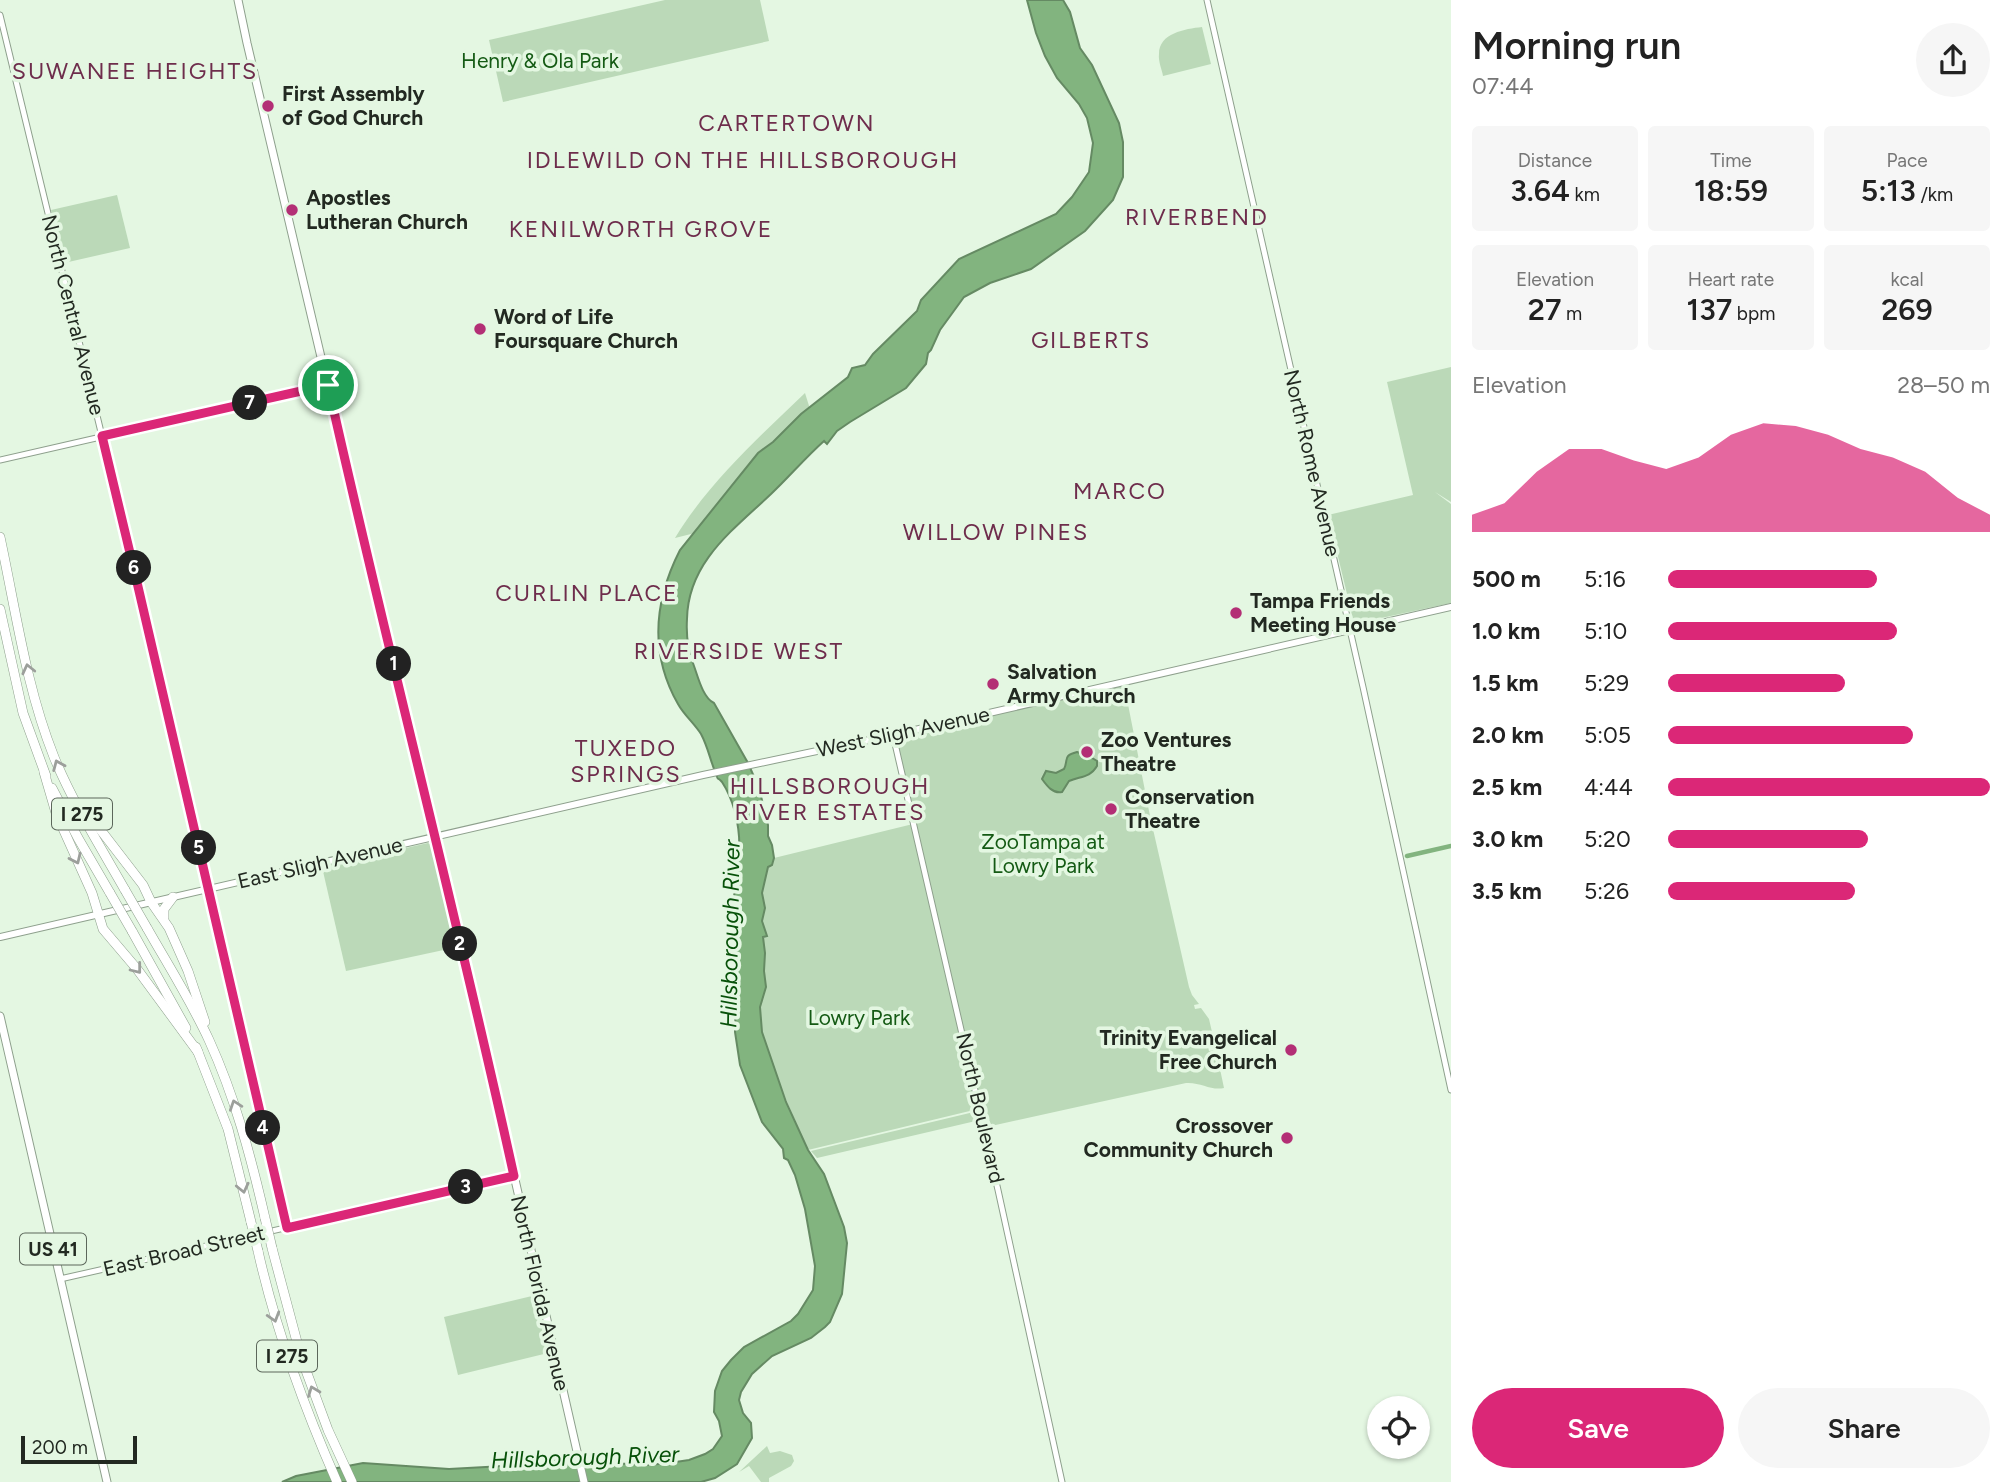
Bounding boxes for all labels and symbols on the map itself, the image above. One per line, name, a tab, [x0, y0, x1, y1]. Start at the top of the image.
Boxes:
park label: Henry & Ola Park	[461, 48, 620, 73]
district label: SUWANEE HEIGHTS	[12, 57, 258, 85]
place label: First Assembly of God Church	[282, 81, 425, 130]
marker: First Assembly of God Church	[260, 98, 276, 114]
district label: CARTERTOWN	[698, 109, 876, 137]
district label: IDLEWILD ON THE HILLSBOROUGH	[527, 146, 959, 174]
place label: Apostles Lutheran Church	[306, 185, 468, 234]
marker: Apostles Lutheran Church	[284, 202, 300, 218]
district label: RIVERBEND	[1125, 203, 1269, 231]
street label: North Central Avenue	[37, 212, 110, 417]
district label: KENILWORTH GROVE	[509, 215, 773, 243]
place label: Word of Life Foursquare Church	[494, 304, 678, 353]
marker: Word of Life Foursquare Church	[472, 321, 488, 337]
district label: GILBERTS	[1031, 326, 1151, 354]
pin	[298, 355, 358, 415]
street label: North Rome Avenue	[1279, 367, 1346, 559]
pin: 7	[232, 386, 268, 420]
district label: MARCO	[1073, 477, 1167, 505]
district label: WILLOW PINES	[903, 518, 1089, 546]
pin: 6	[116, 550, 152, 586]
district label: CURLIN PLACE	[495, 579, 679, 607]
place label: Tampa Friends Meeting House	[1250, 588, 1396, 637]
marker: Tampa Friends Meeting House	[1228, 605, 1244, 621]
district label: RIVERSIDE WEST	[634, 637, 844, 665]
pin: 1	[376, 646, 412, 682]
place label: Salvation Army Church	[1007, 659, 1136, 708]
one-way arrow	[22, 663, 36, 675]
marker: Salvation Army Church	[985, 676, 1001, 692]
street label: West Sligh Avenue	[814, 701, 992, 762]
place label: Zoo Ventures Theatre	[1101, 727, 1232, 776]
district label: TUXEDO SPRINGS	[570, 734, 682, 788]
marker: Zoo Ventures Theatre	[1079, 744, 1095, 760]
one-way arrow	[52, 760, 66, 772]
district label: HILLSBOROUGH RIVER ESTATES	[730, 772, 930, 826]
place label: Conservation Theatre	[1125, 784, 1254, 833]
road number: I 275	[52, 799, 112, 830]
marker: Conservation Theatre	[1103, 801, 1119, 817]
park label: ZooTampa at Lowry Park	[981, 829, 1105, 878]
pin: 5	[182, 830, 216, 866]
street label: East Sligh Avenue	[235, 831, 405, 894]
water label: Hillsborough River	[714, 838, 746, 1028]
one-way arrow	[68, 852, 82, 865]
pin: 2	[442, 926, 477, 962]
one-way arrow	[129, 961, 142, 974]
park label: Lowry Park	[808, 1005, 911, 1030]
place label: Trinity Evangelical Free Church	[1100, 1025, 1277, 1074]
street label: North Boulevard	[951, 1030, 1010, 1186]
marker: Trinity Evangelical Free Church	[1283, 1042, 1299, 1058]
one-way arrow	[229, 1099, 243, 1112]
pin: 4	[246, 1110, 280, 1146]
place label: Crossover Community Church	[1084, 1113, 1273, 1162]
marker: Crossover Community Church	[1279, 1130, 1295, 1146]
pin: 3	[448, 1170, 484, 1204]
one-way arrow	[235, 1181, 249, 1193]
street label: North Florida Avenue	[506, 1193, 575, 1393]
street label: East Broad Street	[101, 1220, 267, 1281]
road number: US 41	[20, 1233, 86, 1264]
one-way arrow	[266, 1311, 281, 1323]
road number: I 275	[257, 1340, 317, 1372]
one-way arrow	[307, 1385, 321, 1397]
scale bar	[21, 1433, 136, 1465]
water label: Hillsborough River	[490, 1440, 681, 1474]

